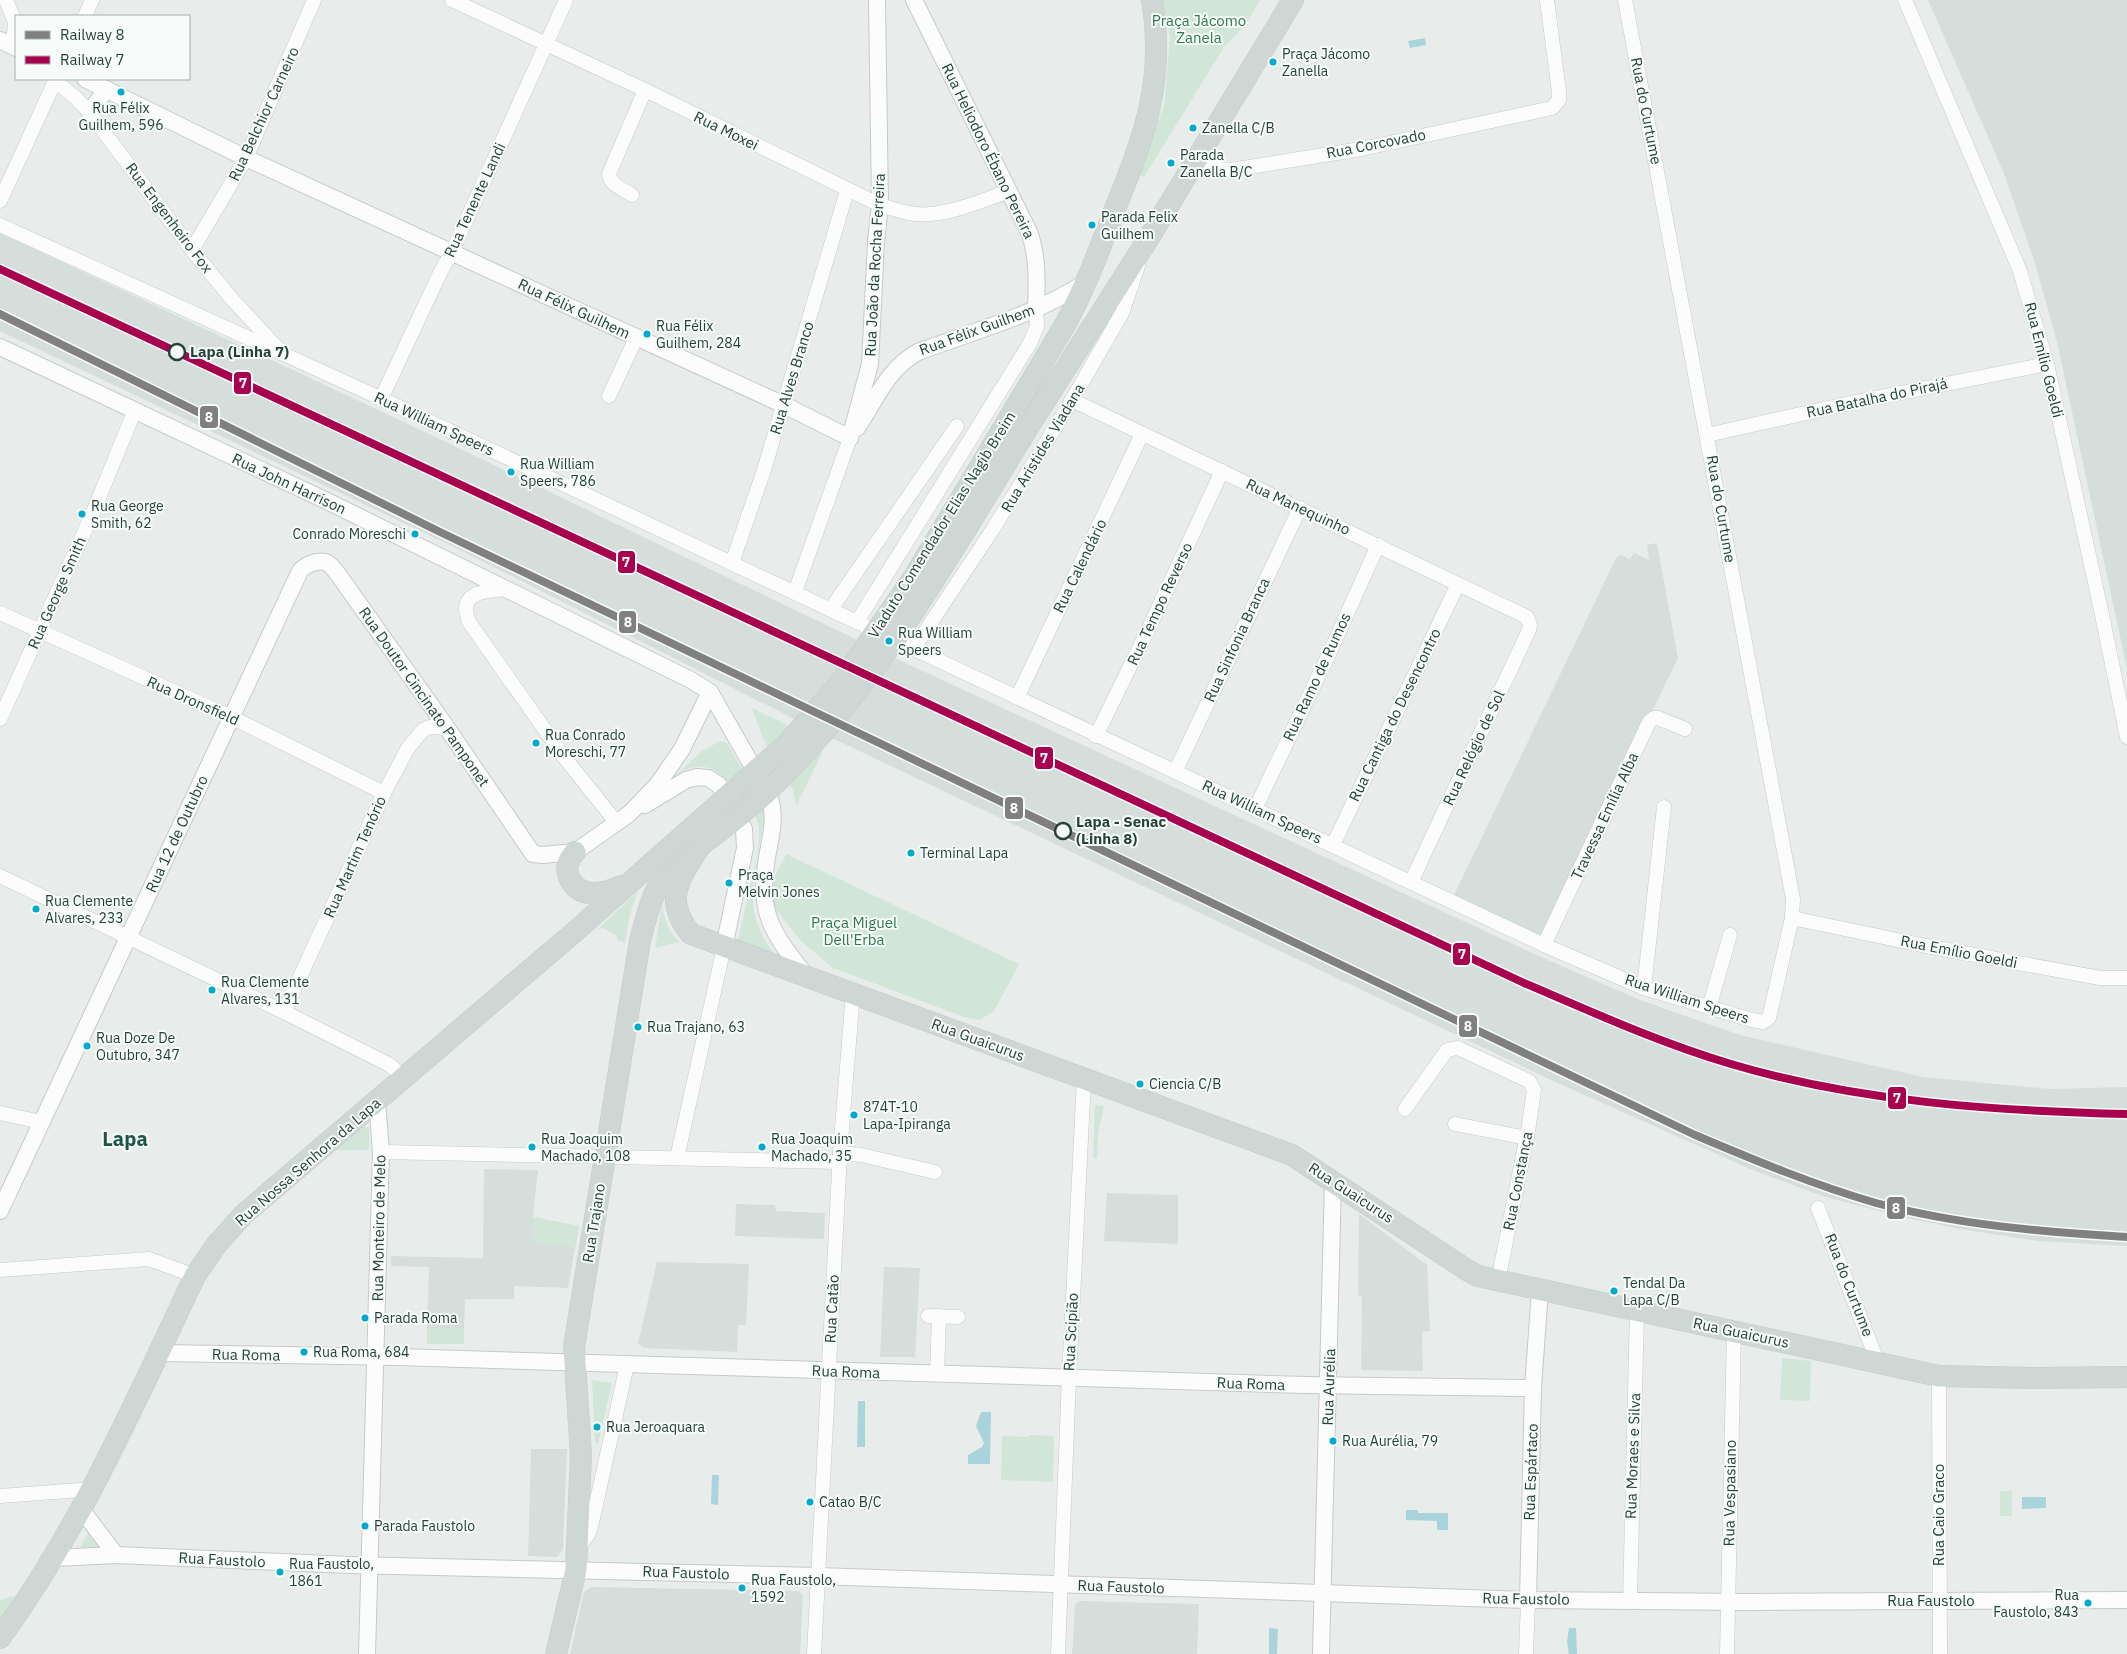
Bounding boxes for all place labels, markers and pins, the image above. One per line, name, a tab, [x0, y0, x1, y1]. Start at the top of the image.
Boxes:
place label: Praça Jácomo Zanella	[1282, 45, 1370, 80]
marker: Praça Jácomo Zanella	[1268, 57, 1278, 67]
marker: Rua Félix Guilhem, 596	[116, 87, 126, 97]
place label: Rua Félix Guilhem, 596	[78, 99, 164, 134]
place label: Zanella C/B	[1202, 119, 1275, 137]
marker: Zanella C/B	[1188, 123, 1198, 133]
place label: Parada Zanella B/C	[1180, 146, 1253, 181]
marker: Parada Zanella B/C	[1166, 158, 1176, 168]
place label: Parada Felix Guilhem	[1101, 208, 1178, 243]
marker: Parada Felix Guilhem	[1087, 220, 1097, 230]
place label: Rua Félix Guilhem, 284	[656, 317, 741, 352]
marker: Rua Félix Guilhem, 284	[642, 329, 652, 339]
place label: Lapa (Linha 7)	[190, 342, 289, 361]
marker: Lapa (Linha 7)	[168, 343, 186, 361]
place label: Rua William Speers, 786	[520, 455, 596, 490]
marker: Rua William Speers, 786	[506, 467, 516, 477]
place label: Rua George Smith, 62	[91, 497, 164, 532]
marker: Rua George Smith, 62	[77, 509, 87, 519]
place label: Conrado Moreschi	[292, 525, 406, 543]
marker: Conrado Moreschi	[410, 529, 420, 539]
place label: Rua William Speers	[898, 624, 972, 659]
marker: Rua William Speers	[884, 636, 894, 646]
place label: Rua Conrado Moreschi, 77	[545, 726, 626, 761]
marker: Rua Conrado Moreschi, 77	[531, 738, 541, 748]
place label: Lapa - Senac (Linha 8)	[1076, 812, 1167, 848]
marker: Lapa - Senac (Linha 8)	[1054, 822, 1072, 840]
place label: Terminal Lapa	[920, 844, 1009, 862]
marker: Terminal Lapa	[906, 848, 916, 858]
place label: Praça Melvin Jones	[738, 866, 820, 901]
marker: Praça Melvin Jones	[724, 878, 734, 888]
place label: Rua Clemente Alvares, 233	[45, 892, 134, 927]
marker: Rua Clemente Alvares, 233	[31, 904, 41, 914]
place label: Rua Clemente Alvares, 131	[221, 973, 310, 1008]
marker: Rua Clemente Alvares, 131	[207, 985, 217, 995]
place label: Rua Trajano, 63	[647, 1018, 745, 1036]
marker: Rua Trajano, 63	[633, 1022, 643, 1032]
place label: Rua Doze De Outubro, 347	[96, 1029, 180, 1064]
marker: Rua Doze De Outubro, 347	[82, 1041, 92, 1051]
place label: Ciencia C/B	[1149, 1075, 1221, 1093]
marker: Ciencia C/B	[1135, 1079, 1145, 1089]
place label: 874T-10 Lapa-Ipiranga	[863, 1098, 951, 1133]
marker: 874T-10 Lapa-Ipiranga	[849, 1110, 859, 1120]
place label: Rua Joaquim Machado, 108	[541, 1130, 630, 1165]
place label: Rua Joaquim Machado, 35	[771, 1130, 853, 1165]
marker: Rua Joaquim Machado, 108	[527, 1142, 537, 1152]
marker: Rua Joaquim Machado, 35	[757, 1142, 767, 1152]
place label: Tendal Da Lapa C/B	[1623, 1274, 1686, 1309]
marker: Tendal Da Lapa C/B	[1609, 1286, 1619, 1296]
place label: Parada Roma	[374, 1309, 458, 1327]
marker: Parada Roma	[360, 1313, 370, 1323]
place label: Rua Roma, 684	[313, 1343, 409, 1361]
marker: Rua Roma, 684	[299, 1347, 309, 1357]
place label: Rua Jeroaquara	[606, 1418, 706, 1436]
marker: Rua Jeroaquara	[592, 1422, 602, 1432]
place label: Rua Aurélia, 79	[1342, 1432, 1438, 1450]
marker: Rua Aurélia, 79	[1328, 1436, 1338, 1446]
place label: Catao B/C	[819, 1493, 882, 1511]
marker: Catao B/C	[805, 1497, 815, 1507]
place label: Parada Faustolo	[374, 1517, 475, 1535]
marker: Parada Faustolo	[360, 1521, 370, 1531]
place label: Rua Faustolo, 1861	[289, 1555, 374, 1590]
marker: Rua Faustolo, 1861	[275, 1567, 285, 1577]
place label: Rua Faustolo, 1592	[751, 1571, 836, 1606]
marker: Rua Faustolo, 1592	[737, 1583, 747, 1593]
place label: Rua Faustolo, 843	[1993, 1586, 2080, 1621]
marker: Rua Faustolo, 843	[2083, 1598, 2093, 1608]

